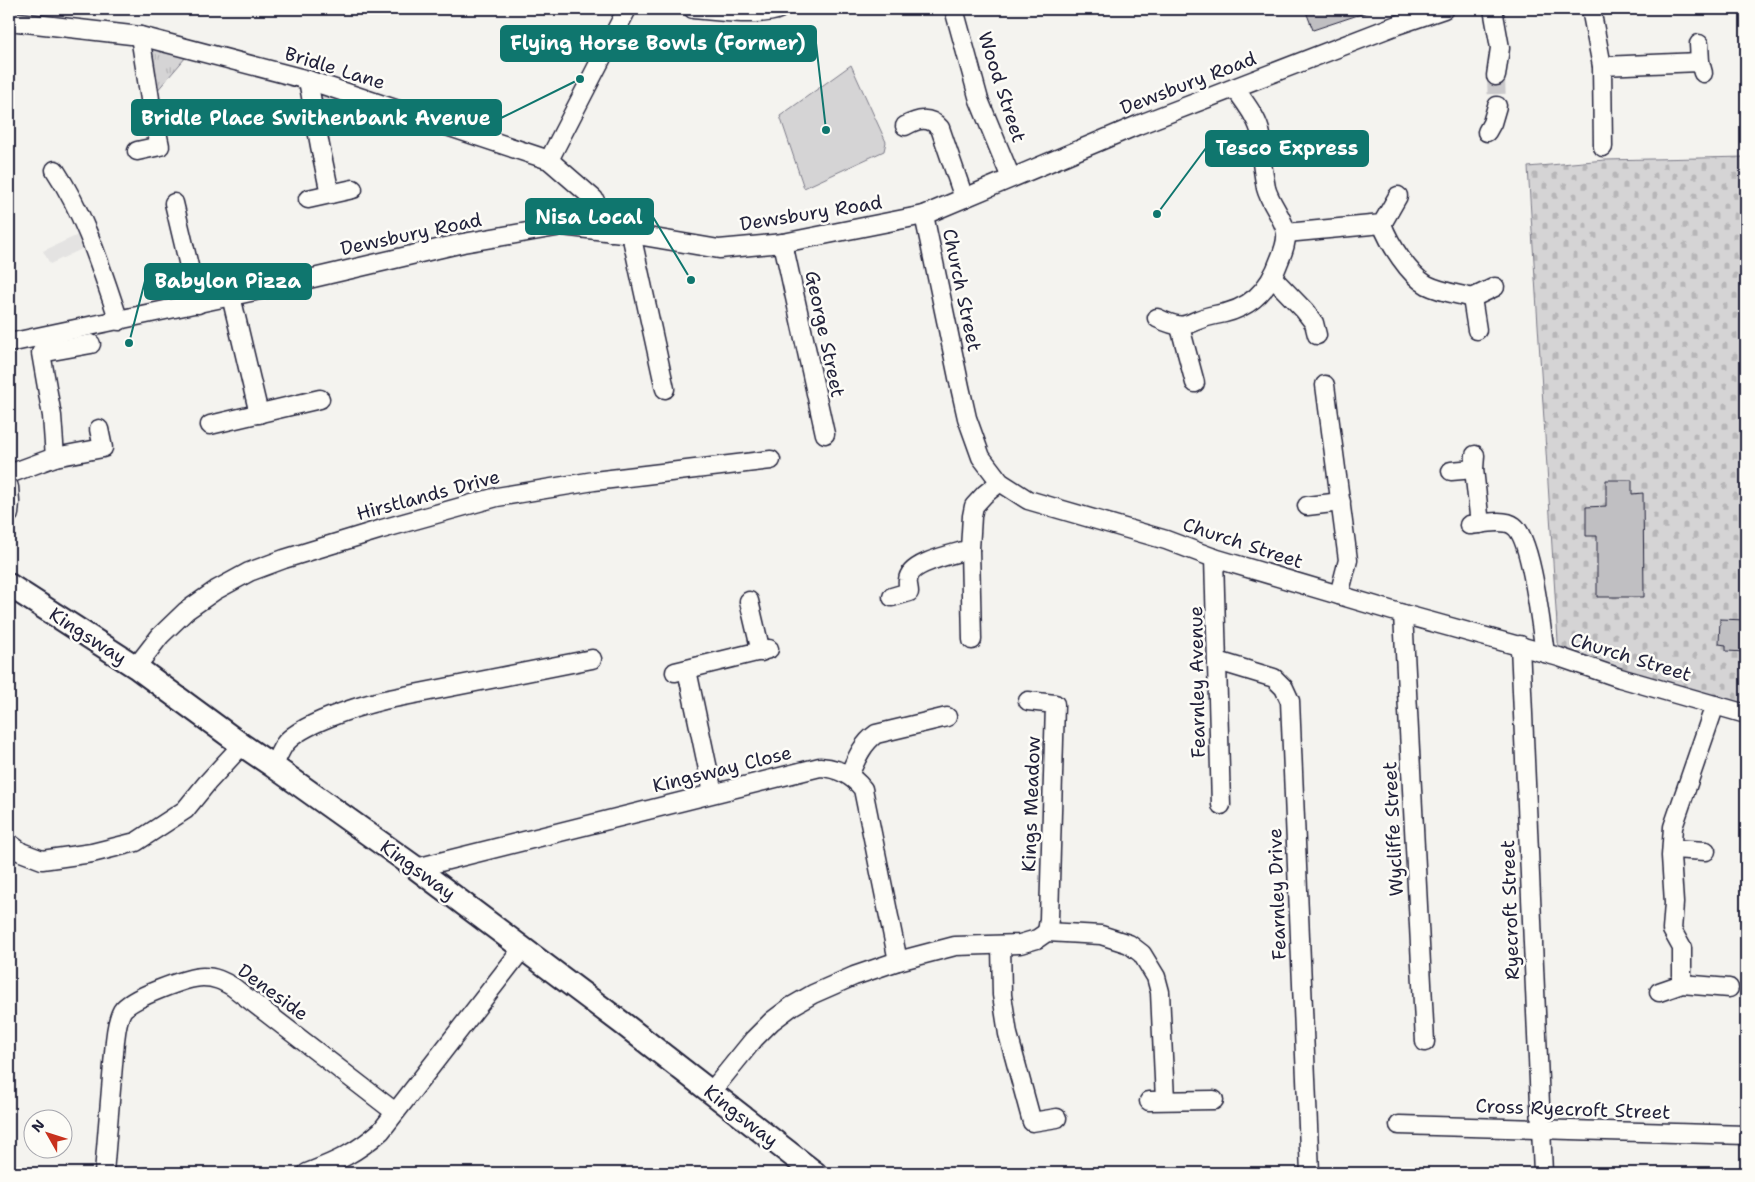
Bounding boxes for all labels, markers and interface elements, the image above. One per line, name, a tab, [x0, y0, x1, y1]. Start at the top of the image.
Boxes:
callout: Flying Horse Bowls (Former)	[501, 26, 816, 61]
street label: Wood Street	[972, 28, 1032, 146]
text: Flying Horse Bowls (Former)	[510, 30, 806, 56]
street label: Bridle Lane	[282, 41, 388, 95]
street label: Dewsbury Road	[1116, 46, 1260, 120]
callout: Bridle Place Swithenbank Avenue	[132, 100, 501, 135]
text: Bridle Place Swithenbank Avenue	[141, 105, 491, 131]
callout: Tesco Express	[1206, 131, 1368, 166]
text: Tesco Express	[1216, 135, 1358, 161]
street label: Dewsbury Road	[738, 189, 884, 237]
callout: Nisa Local	[526, 199, 653, 234]
text: Nisa Local	[535, 204, 643, 230]
street label: Dewsbury Road	[338, 207, 484, 261]
street label: Church Street	[937, 226, 987, 354]
callout: Babylon Pizza	[145, 264, 311, 299]
text: Babylon Pizza	[155, 268, 302, 294]
street label: George Street	[799, 268, 851, 400]
street label: Hirstlands Drive	[354, 464, 502, 526]
street label: Church Street	[1180, 512, 1306, 574]
street label: Kingsway	[44, 602, 132, 670]
street label: Fearnley Avenue	[1183, 606, 1211, 758]
street label: Church Street	[1568, 627, 1694, 687]
street label: Kings Meadow	[1016, 736, 1046, 872]
street label: Kingsway Close	[650, 740, 794, 798]
street label: Wycliffe Street	[1377, 761, 1409, 897]
street label: Fearnley Drive	[1262, 828, 1292, 960]
street label: Kingsway	[375, 834, 461, 906]
street label: Ryecroft Street	[1495, 840, 1525, 980]
street label: Deneside	[233, 958, 313, 1026]
street label: Kingsway	[699, 1079, 783, 1153]
street label: Cross Ryecroft Street	[1475, 1093, 1671, 1125]
north arrow	[22, 1110, 72, 1160]
text: N	[27, 1116, 48, 1136]

